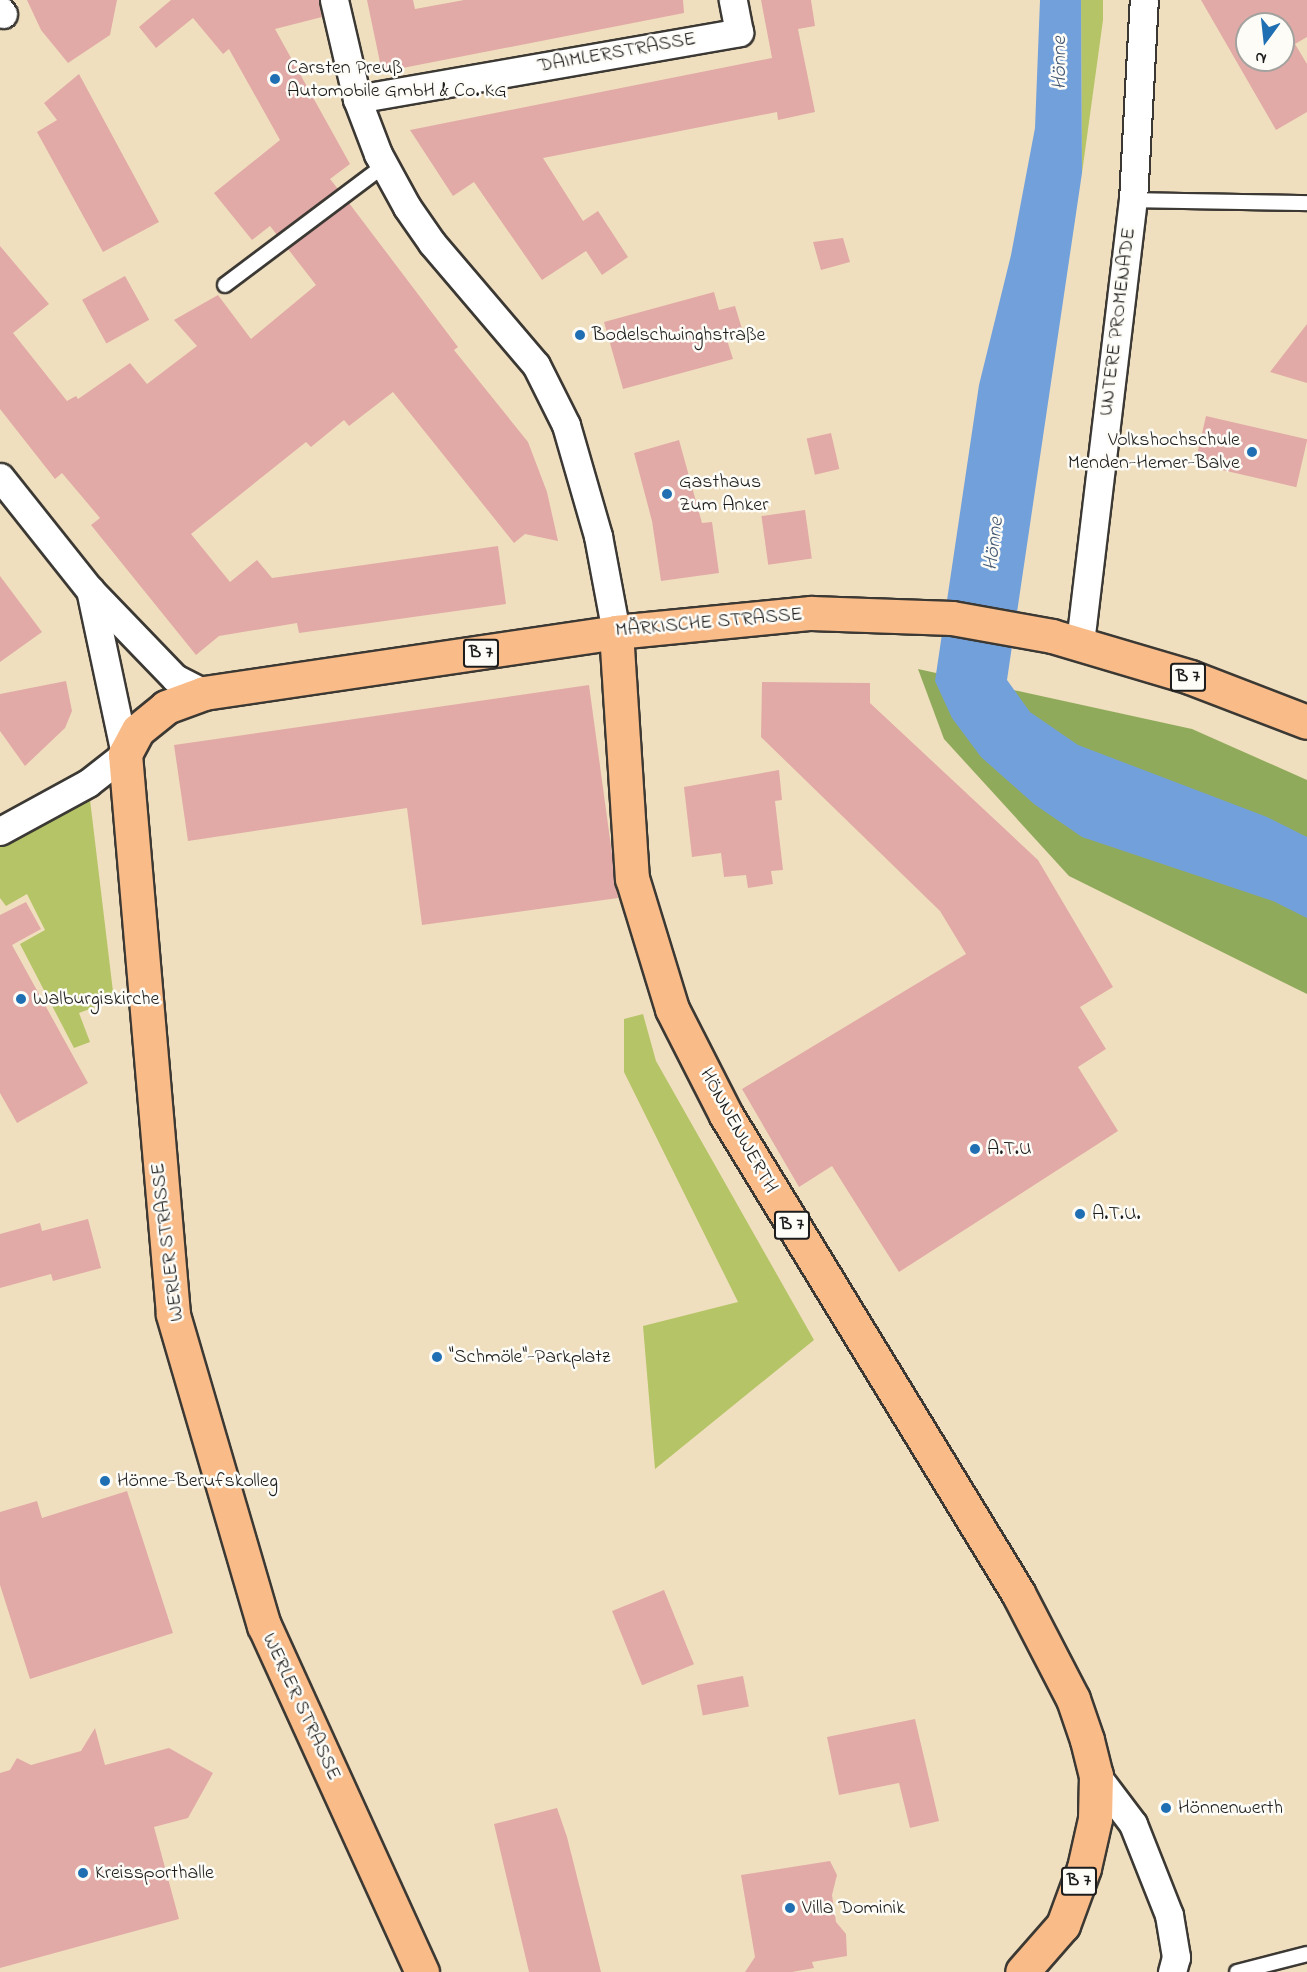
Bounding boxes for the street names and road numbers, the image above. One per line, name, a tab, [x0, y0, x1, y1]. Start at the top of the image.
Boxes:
street label: DAIMLERSTRASSE	[536, 27, 698, 79]
street label: UNTERE PROMENADE	[1095, 226, 1141, 418]
street label: MÄRKISCHE STRASSE	[614, 603, 804, 643]
road number: B 7	[462, 638, 500, 668]
road number: B 7	[1168, 662, 1208, 692]
street label: HÖNNENWERTH	[694, 1064, 782, 1198]
street label: WERLER STRASSE	[146, 1161, 190, 1323]
road number: B 7	[772, 1210, 812, 1240]
street label: WERLER STRASSE	[256, 1630, 346, 1784]
road number: B 7	[1060, 1866, 1098, 1896]

